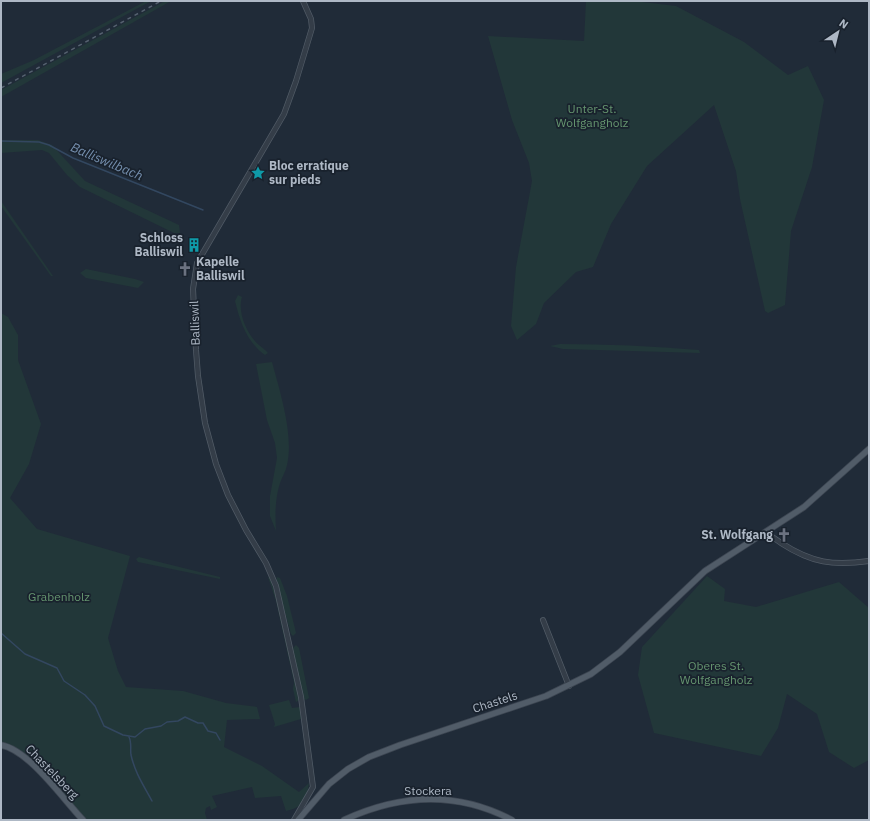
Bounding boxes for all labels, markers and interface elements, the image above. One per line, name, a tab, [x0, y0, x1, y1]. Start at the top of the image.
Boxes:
north arrow	[818, 12, 858, 52]
text: N	[836, 16, 851, 32]
park label: Unter-St. Wolfgangholz	[556, 101, 629, 130]
water label: Balliswilbach	[68, 139, 146, 184]
place label: Bloc erratique sur pieds	[269, 158, 349, 187]
place icon: Bloc erratique sur pieds	[250, 165, 266, 181]
place label: Schloss Balliswil	[134, 230, 183, 259]
building icon: Schloss Balliswil	[186, 237, 202, 253]
place label: Kapelle Balliswil	[196, 254, 245, 283]
church icon: Kapelle Balliswil	[177, 261, 193, 277]
street label: Balliswil	[186, 300, 203, 346]
place label: St. Wolfgang	[701, 527, 773, 542]
church icon: St. Wolfgang	[776, 527, 792, 543]
park label: Grabenholz	[28, 589, 90, 604]
park label: Oberes St. Wolfgangholz	[680, 658, 753, 687]
street label: Chastels	[471, 687, 519, 716]
street label: Chastelsberg	[23, 741, 83, 803]
street label: Stockera	[404, 783, 452, 798]

